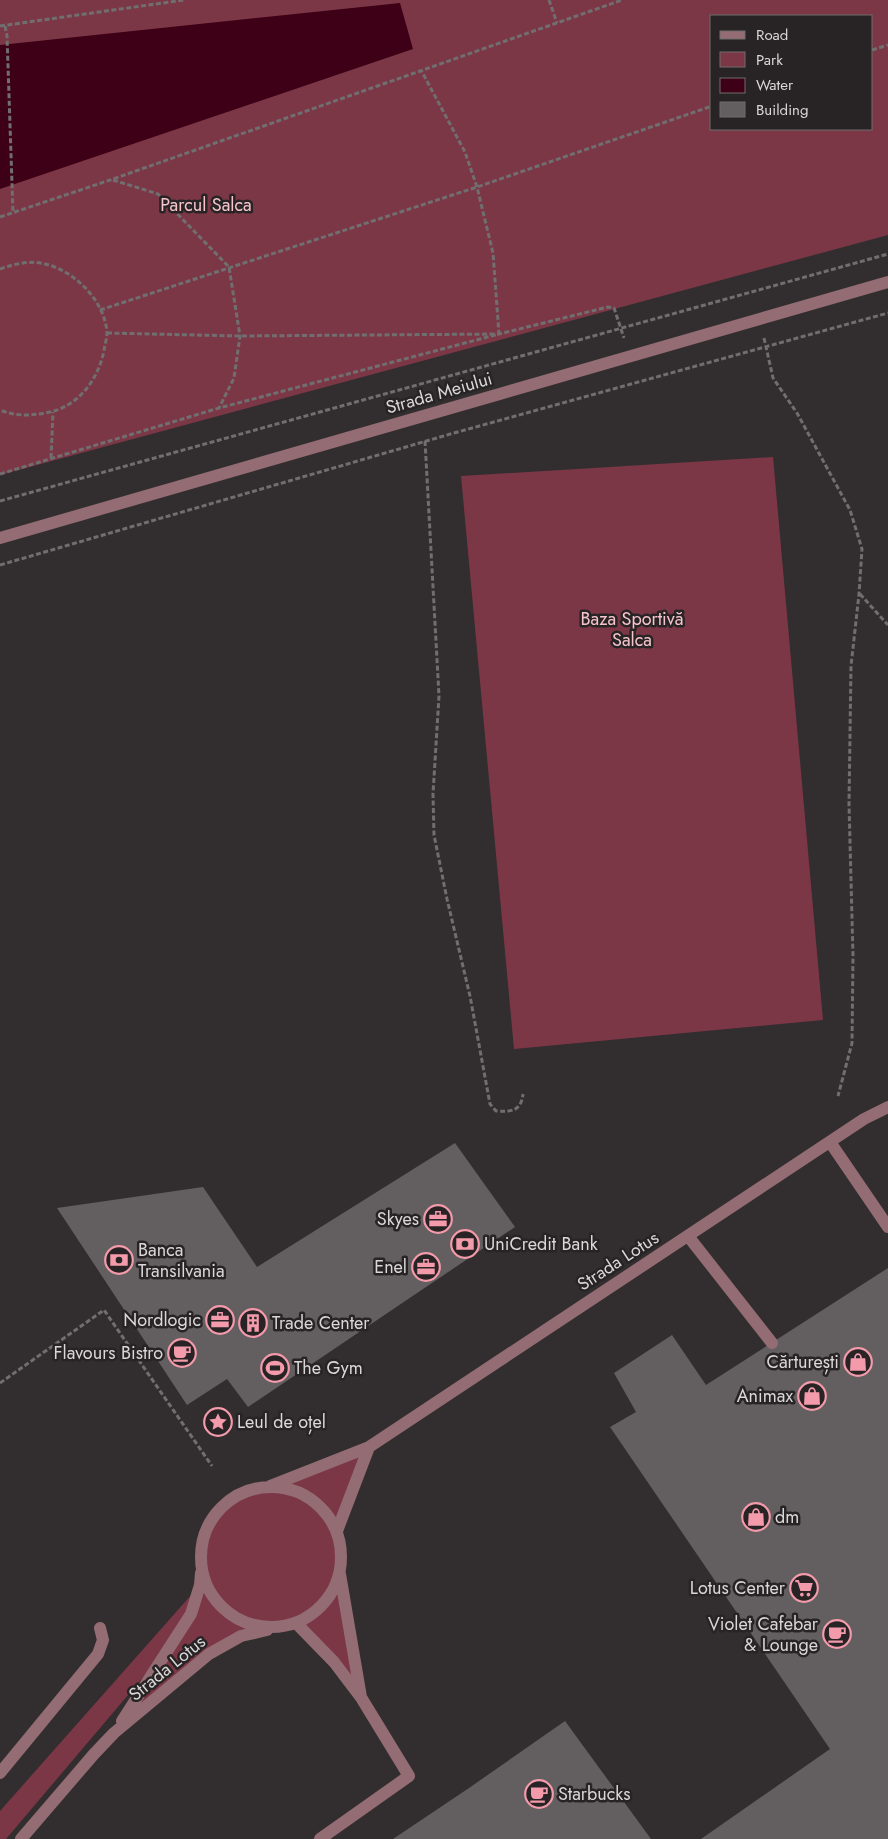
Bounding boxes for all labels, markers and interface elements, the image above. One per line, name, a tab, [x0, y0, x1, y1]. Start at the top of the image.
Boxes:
legend	[710, 15, 873, 130]
text: Road	[756, 24, 788, 46]
text: Park	[756, 49, 783, 71]
text: Water	[756, 74, 794, 96]
text: Building	[756, 99, 808, 121]
park label: Parcul Salca	[160, 192, 252, 218]
street label: Strada Meiului	[383, 365, 495, 421]
park label: Baza Sportivă Salca	[581, 606, 683, 653]
office icon: Skyes	[423, 1204, 453, 1234]
place label: Skyes	[377, 1206, 419, 1232]
street label: Strada Lotus	[572, 1225, 664, 1297]
bank icon: UniCredit Bank	[450, 1229, 480, 1259]
place label: UniCredit Bank	[484, 1231, 598, 1257]
place label: Banca Transilvania	[138, 1237, 225, 1284]
bank icon: Banca Transilvania	[104, 1245, 134, 1275]
office icon: Enel	[411, 1252, 441, 1282]
place label: Enel	[374, 1254, 407, 1280]
office icon: Nordlogic	[205, 1305, 235, 1335]
place label: Nordlogic	[123, 1307, 201, 1333]
building icon: Trade Center	[238, 1308, 268, 1338]
place label: Trade Center	[272, 1310, 370, 1336]
cafe icon: Flavours Bistro	[167, 1338, 197, 1368]
place label: Flavours Bistro	[54, 1340, 163, 1366]
shop icon: Cărturești	[843, 1347, 873, 1377]
place label: Cărturești	[767, 1349, 839, 1375]
sports icon: The Gym	[260, 1353, 290, 1383]
place label: The Gym	[294, 1355, 363, 1381]
shop icon: Animax	[797, 1381, 827, 1411]
place label: Animax	[737, 1383, 793, 1409]
place icon: Leul de oțel	[203, 1407, 233, 1437]
place label: Leul de oțel	[237, 1409, 326, 1435]
shop icon: dm	[741, 1502, 771, 1532]
place label: dm	[775, 1504, 799, 1530]
supermarket icon: Lotus Center	[789, 1573, 819, 1603]
place label: Lotus Center	[690, 1575, 786, 1601]
place label: Violet Cafebar & Lounge	[708, 1611, 819, 1658]
cafe icon: Violet Cafebar & Lounge	[822, 1619, 852, 1649]
street label: Strada Lotus	[123, 1629, 211, 1707]
cafe icon: Starbucks	[524, 1779, 554, 1809]
place label: Starbucks	[558, 1781, 631, 1807]

